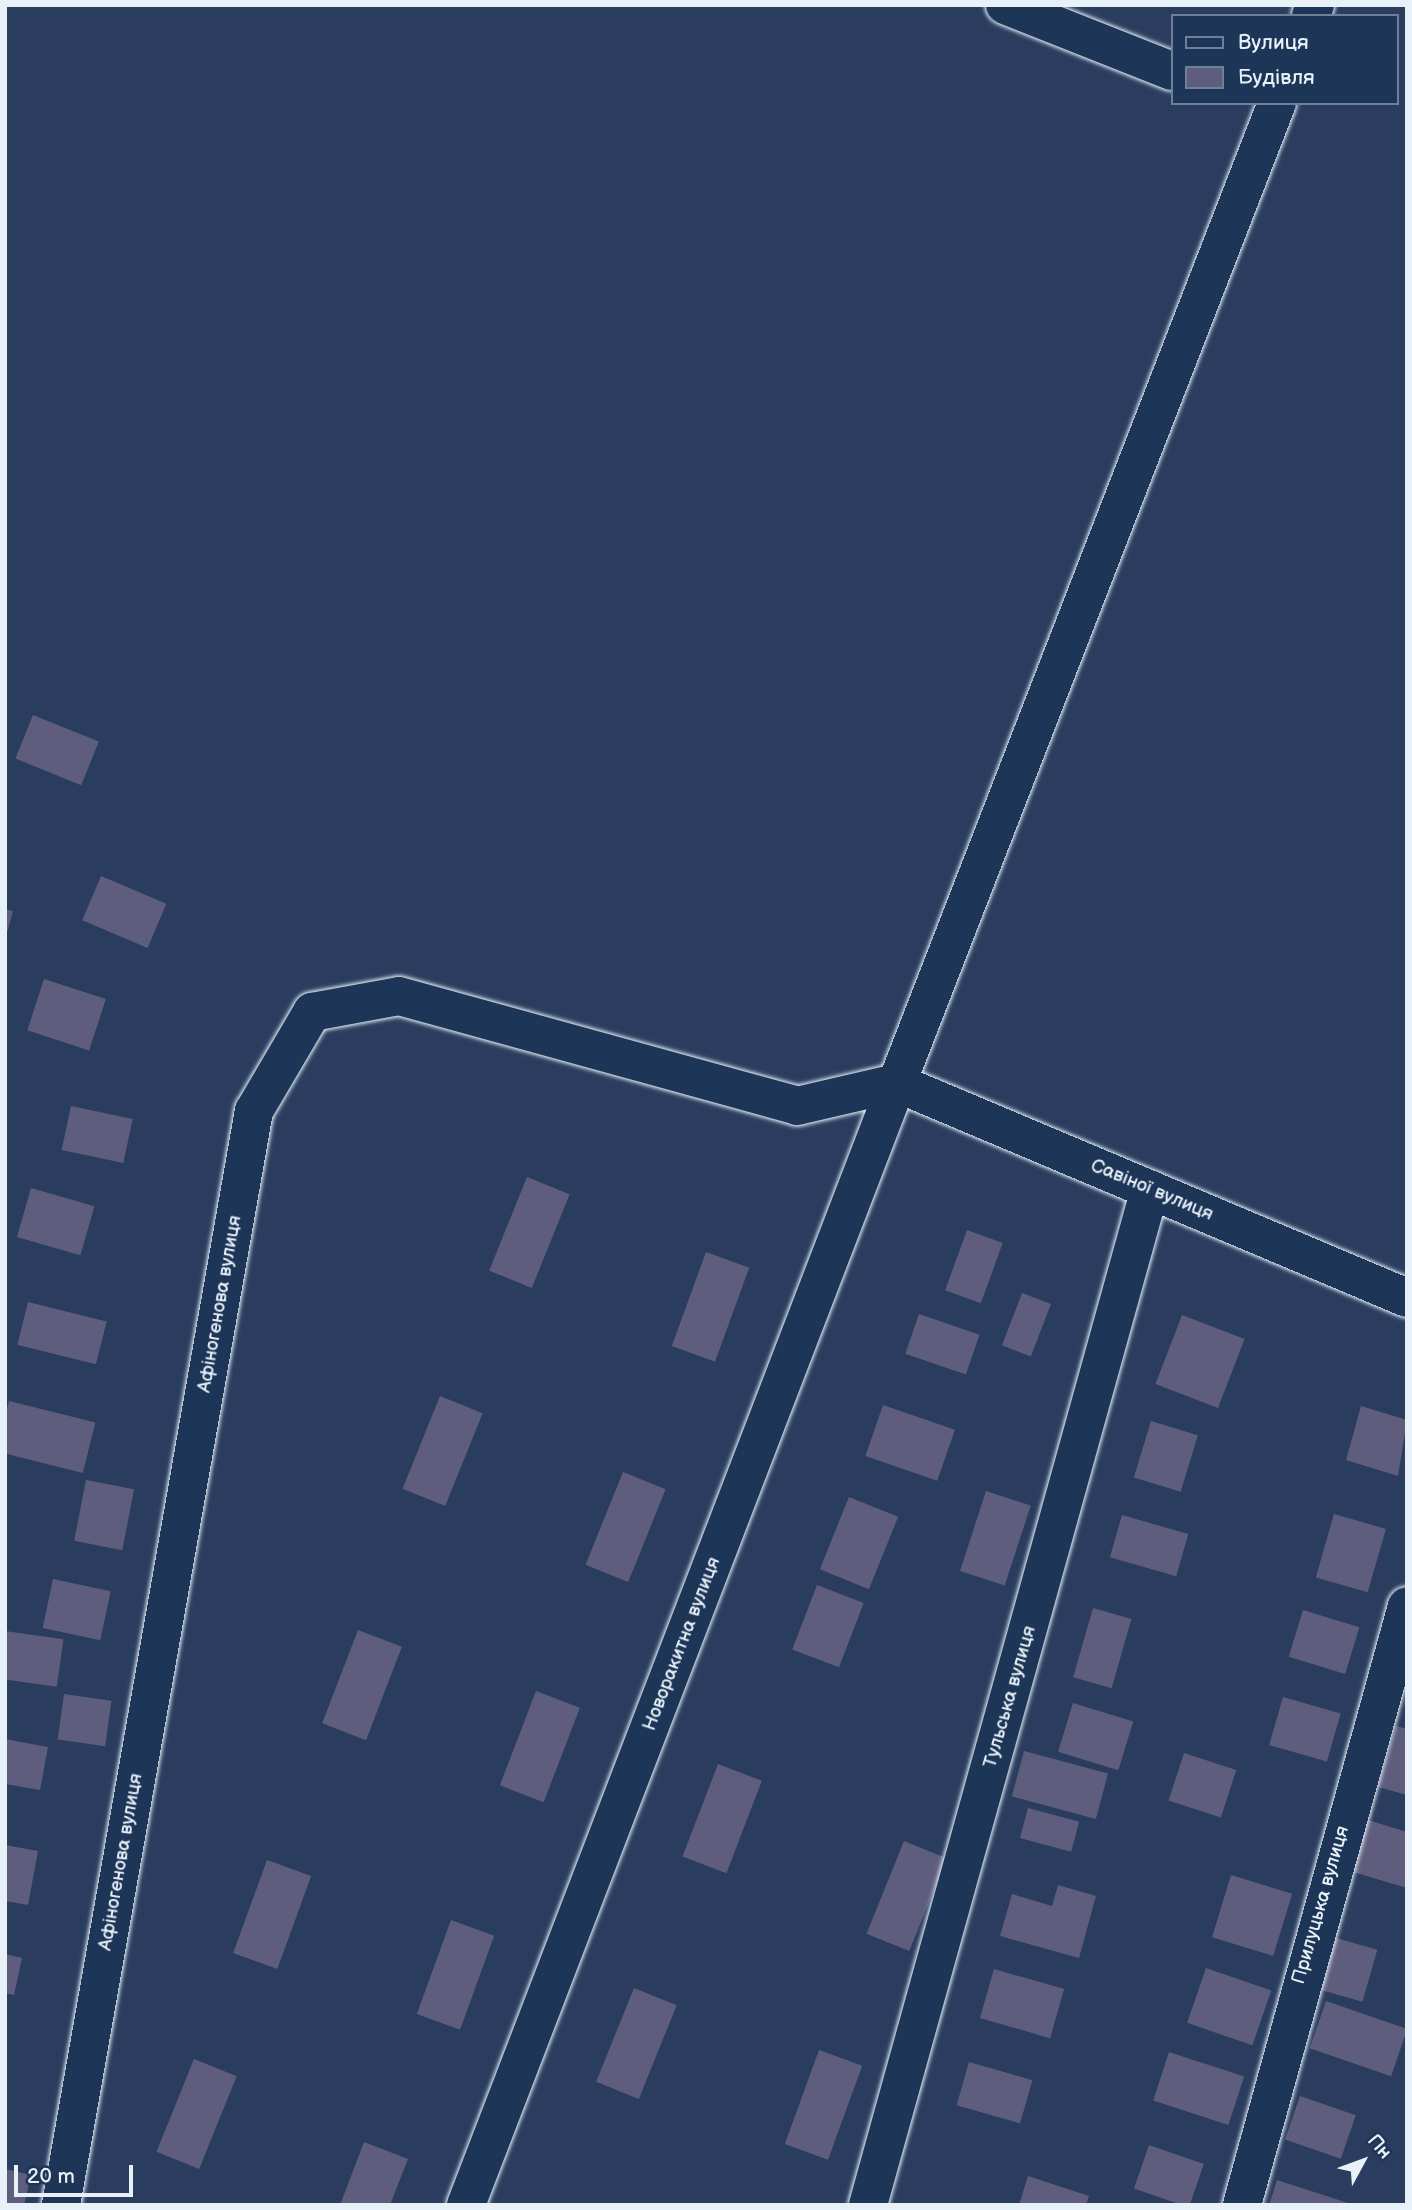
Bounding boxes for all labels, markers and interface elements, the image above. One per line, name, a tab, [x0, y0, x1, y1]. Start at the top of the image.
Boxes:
legend	[1170, 14, 1398, 105]
text: Вулиця	[1238, 30, 1309, 55]
text: Будівля	[1238, 65, 1315, 90]
street label: Савіної вулиця	[1087, 1154, 1217, 1226]
street label: Афіногенова вулиця	[193, 1214, 247, 1394]
street label: Новоракитна вулиця	[638, 1554, 726, 1734]
street label: Тульська вулиця	[979, 1623, 1041, 1771]
street label: Афіногенова вулиця	[94, 1772, 148, 1952]
street label: Прилуцька вулиця	[1287, 1823, 1355, 1987]
north arrow	[1328, 2126, 1398, 2196]
text: Пн	[1362, 2130, 1396, 2164]
scale bar	[18, 2150, 136, 2194]
text: 20 m	[27, 2164, 75, 2189]

